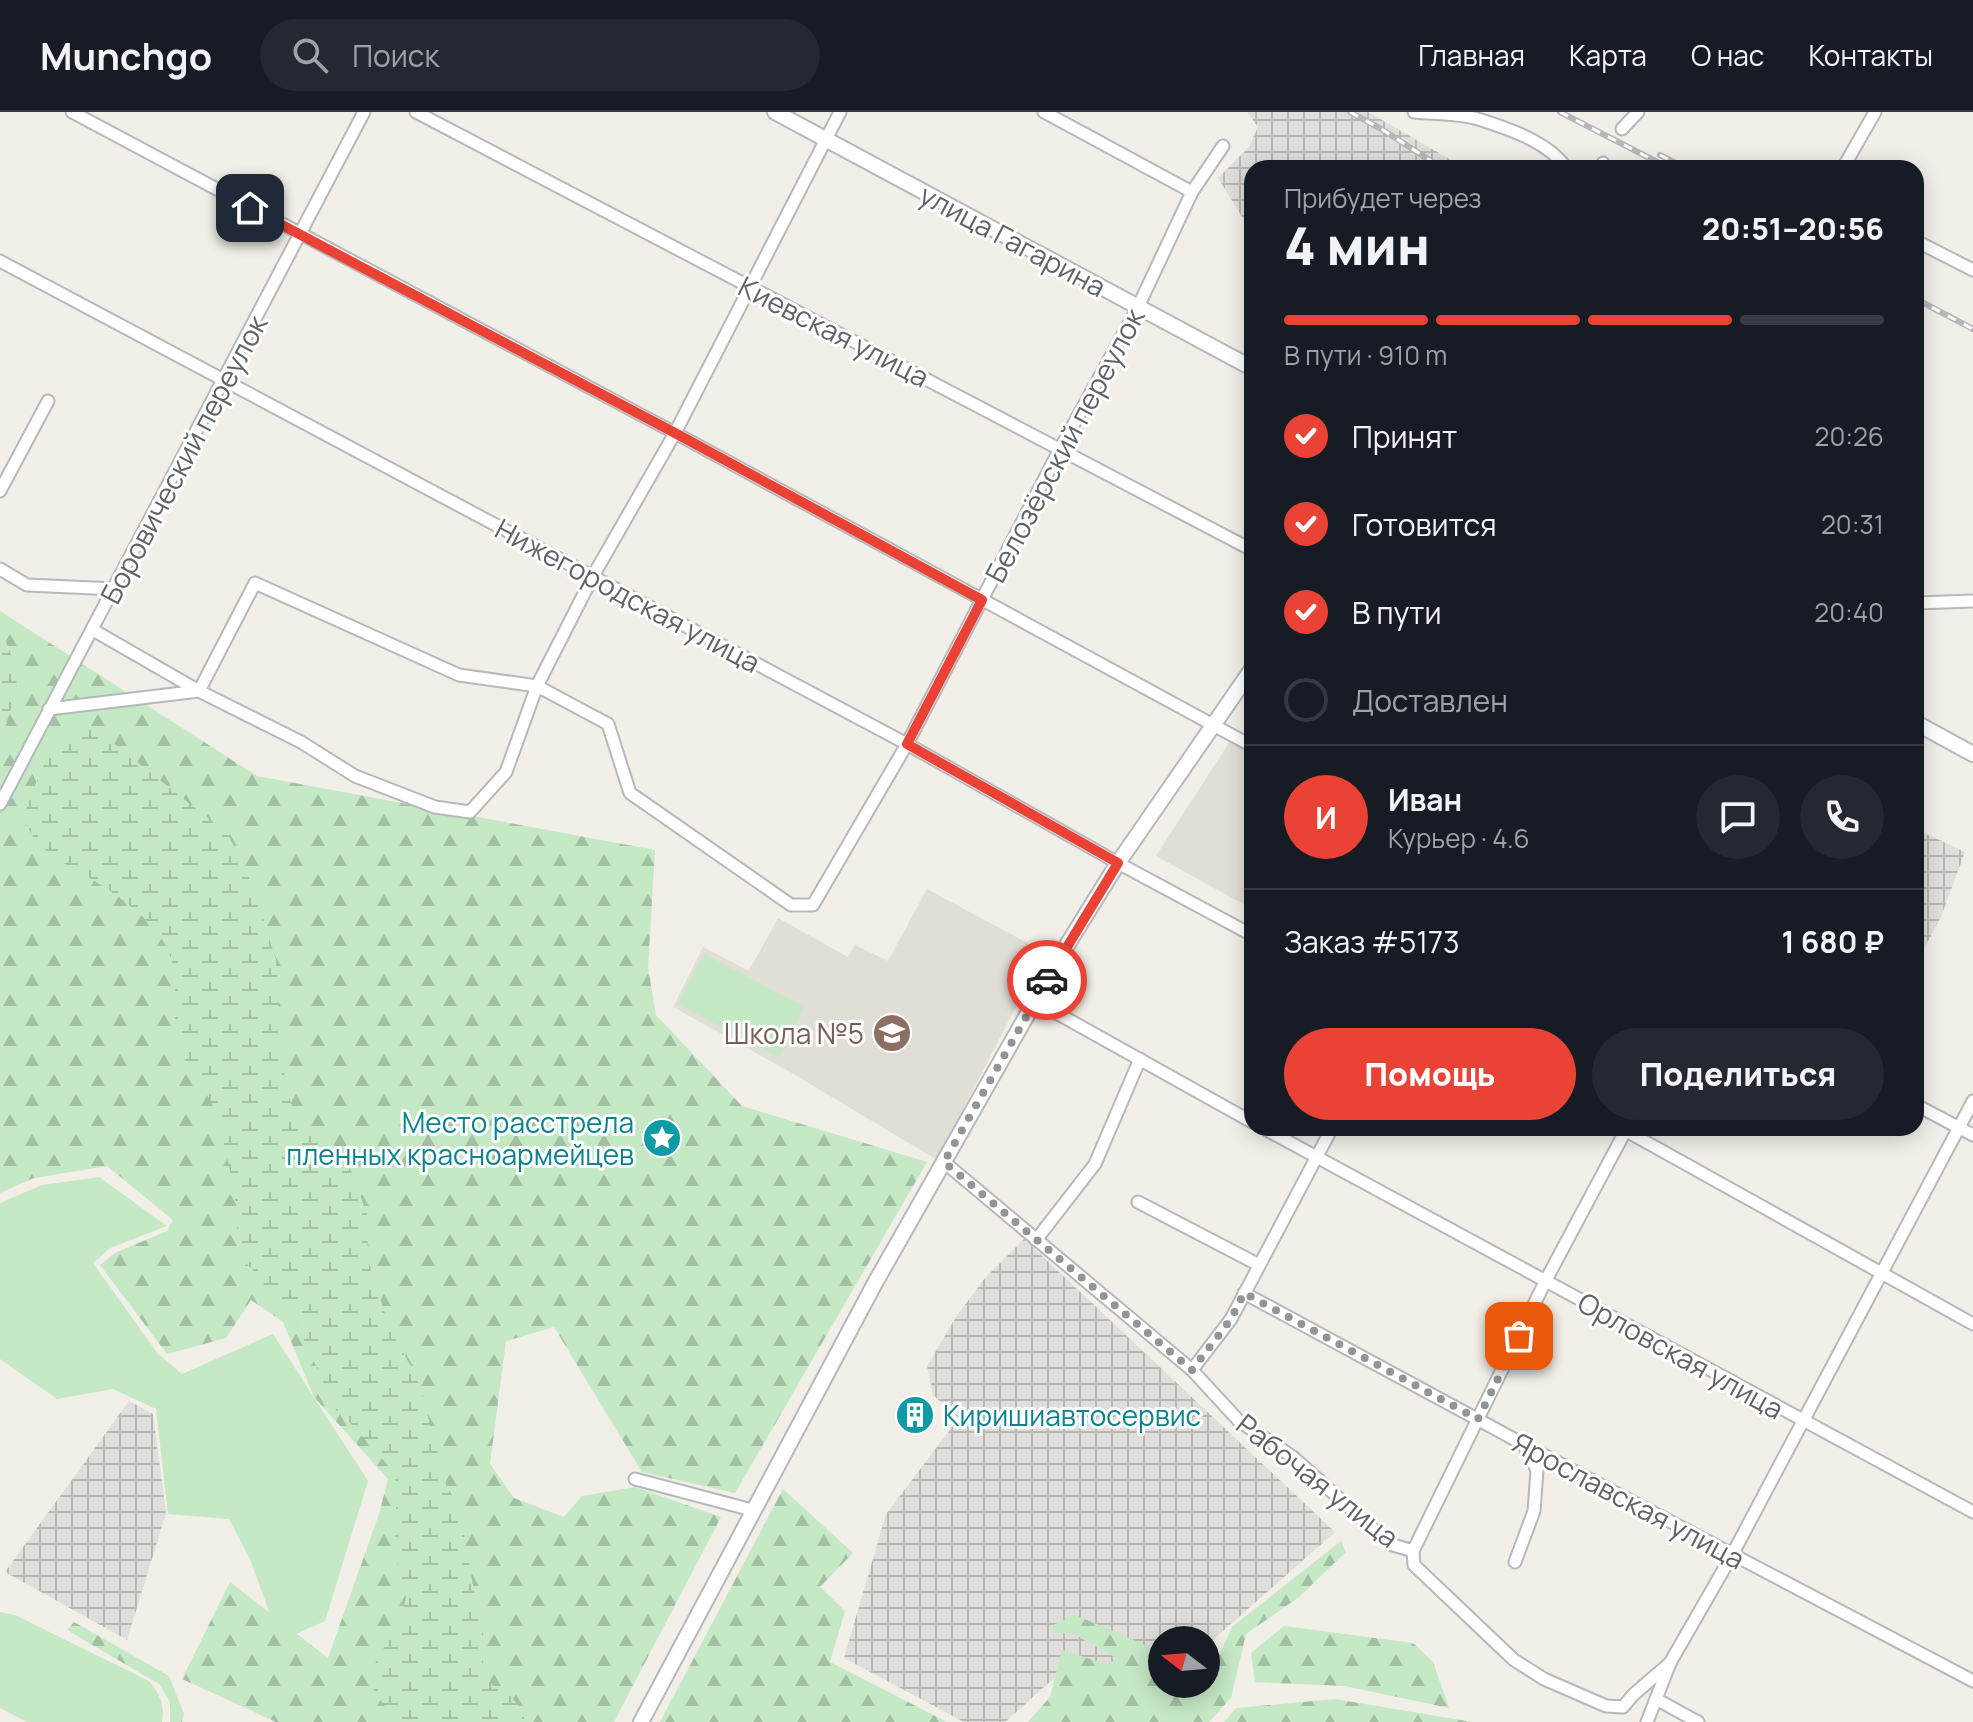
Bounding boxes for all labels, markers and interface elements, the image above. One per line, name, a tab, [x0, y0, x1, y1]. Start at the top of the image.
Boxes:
search box	[260, 19, 820, 91]
text: Munchgo	[40, 29, 212, 81]
icon: search	[288, 33, 332, 77]
text: Поиск	[352, 35, 439, 76]
text: Главная	[1418, 36, 1525, 74]
text: Карта	[1569, 36, 1647, 74]
text: О нас	[1691, 36, 1764, 74]
text: Контакты	[1808, 36, 1933, 74]
pin	[216, 174, 284, 242]
street label: улица Гагарина	[913, 175, 1113, 305]
text: Прибудет через	[1284, 180, 1482, 216]
icon: home	[228, 186, 272, 230]
text: 20:51–20:56	[1702, 208, 1884, 249]
text: 4 мин	[1284, 210, 1430, 281]
street label: Киевская улица	[732, 267, 936, 395]
street label: Белозёрский переулок	[976, 300, 1153, 589]
street label: Боровический переулок	[91, 307, 276, 610]
text: В пути · 910 m	[1284, 337, 1447, 373]
icon: check	[1284, 414, 1328, 458]
text: Принят	[1352, 416, 1457, 457]
text: 20:26	[1815, 418, 1884, 454]
icon: check	[1284, 502, 1328, 546]
text: Готовится	[1352, 504, 1497, 545]
text: 20:31	[1821, 506, 1884, 542]
street label: Нижегородская улица	[489, 509, 767, 681]
icon: check	[1284, 590, 1328, 634]
text: В пути	[1352, 592, 1442, 633]
text: 20:40	[1814, 594, 1884, 630]
text: Доставлен	[1352, 680, 1508, 721]
button: chat	[1696, 775, 1780, 859]
button: phone	[1800, 775, 1884, 859]
text: Иван	[1388, 779, 1462, 820]
text: И	[1315, 797, 1337, 838]
text: Курьер · 4.6	[1388, 820, 1530, 856]
text: Заказ #5173	[1284, 921, 1460, 962]
text: 1 680 ₽	[1782, 921, 1884, 962]
courier	[1007, 940, 1087, 1020]
icon: car	[1025, 958, 1069, 1002]
school or university icon: Школа №5	[871, 1012, 913, 1054]
place label: Школа №5	[724, 1014, 864, 1052]
button: Помощь	[1284, 1028, 1576, 1120]
button: Поделиться	[1592, 1028, 1884, 1120]
place label: Место расстрела пленных красноармейцев	[286, 1103, 634, 1173]
place icon: Место расстрела пленных красноармейцев	[641, 1117, 683, 1159]
street label: Орловская улица	[1571, 1283, 1791, 1427]
pin	[1485, 1302, 1553, 1370]
icon: bag	[1497, 1314, 1541, 1358]
building icon: Киришиавтосервис	[894, 1394, 936, 1436]
place label: Киришиавтосервис	[943, 1396, 1201, 1434]
street label: Рабочая улица	[1229, 1405, 1407, 1555]
street label: Ярославская улица	[1506, 1423, 1752, 1577]
north arrow	[1148, 1626, 1220, 1698]
map controls	[1148, 1626, 1220, 1698]

